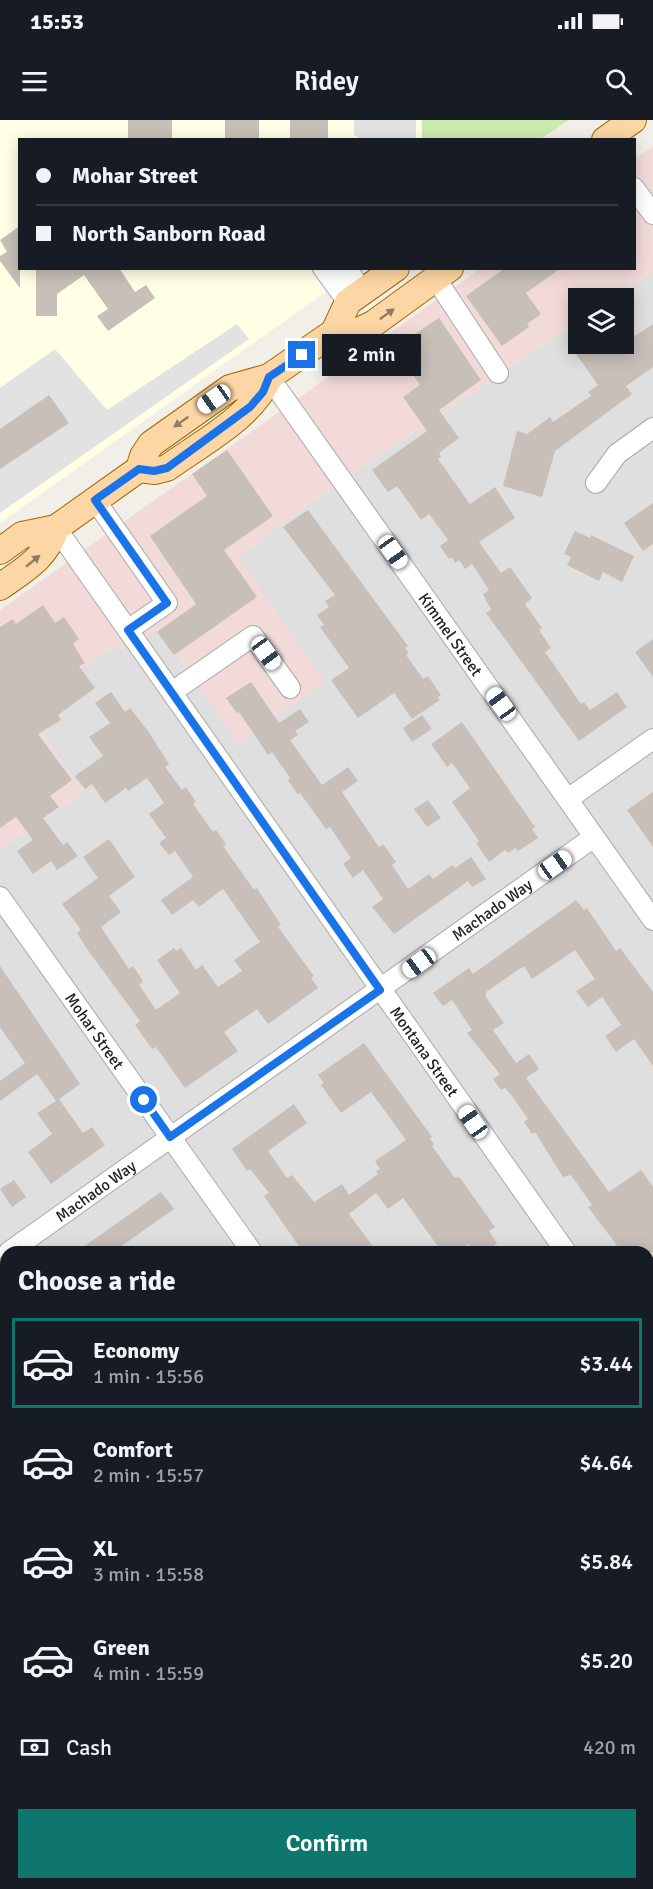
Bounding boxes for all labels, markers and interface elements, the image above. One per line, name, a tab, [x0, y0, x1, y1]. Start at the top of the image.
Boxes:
text: 15:53	[30, 8, 84, 35]
icon: menu	[18, 65, 51, 98]
text: Ridey	[294, 65, 359, 98]
icon: search	[602, 65, 635, 98]
text: Mohar Street	[72, 162, 198, 189]
text: North Sanborn Road	[72, 220, 266, 247]
map controls	[568, 288, 634, 354]
button: layers	[568, 288, 634, 354]
one-way arrow	[378, 308, 394, 320]
callout: 2 min	[323, 334, 422, 376]
route end	[288, 341, 315, 368]
text: 2 min	[348, 342, 395, 367]
car	[194, 381, 234, 417]
one-way arrow	[174, 416, 190, 428]
car	[375, 532, 411, 572]
one-way arrow	[25, 555, 41, 568]
street label: Kimmel Street	[414, 589, 487, 681]
car	[248, 633, 284, 673]
car	[483, 684, 519, 724]
car	[535, 847, 575, 883]
street label: Machado Way	[448, 875, 537, 946]
car	[399, 945, 439, 981]
street label: Mohar Street	[60, 989, 128, 1074]
street label: Montana Street	[385, 1003, 463, 1101]
route start	[130, 1086, 157, 1113]
car	[455, 1102, 491, 1142]
street label: Machado Way	[52, 1156, 141, 1227]
text: Choose a ride	[18, 1265, 176, 1298]
icon: car	[21, 1336, 75, 1390]
text: Economy	[93, 1337, 179, 1364]
text: $3.44	[579, 1350, 633, 1377]
text: 1 min · 15:56	[93, 1364, 204, 1389]
icon: car	[21, 1435, 75, 1489]
text: Comfort	[93, 1436, 173, 1463]
text: $4.64	[579, 1449, 633, 1476]
text: 2 min · 15:57	[93, 1463, 204, 1488]
icon: car	[21, 1534, 75, 1588]
text: XL	[93, 1535, 118, 1562]
text: $5.84	[579, 1548, 633, 1575]
text: 3 min · 15:58	[93, 1562, 204, 1587]
icon: car	[21, 1633, 75, 1687]
text: Green	[93, 1634, 150, 1661]
text: $5.20	[579, 1647, 633, 1674]
text: 4 min · 15:59	[93, 1661, 204, 1686]
icon: cash	[18, 1731, 51, 1764]
text: Cash	[66, 1734, 112, 1761]
text: 420 m	[583, 1735, 636, 1760]
button: Confirm	[18, 1809, 636, 1878]

